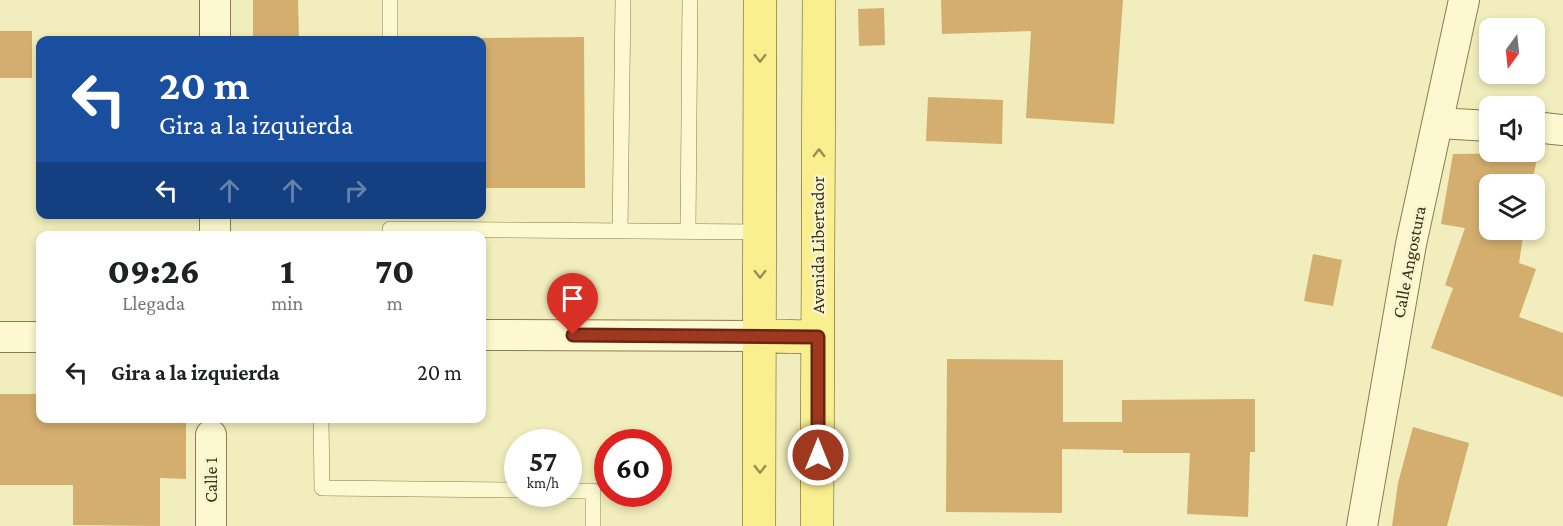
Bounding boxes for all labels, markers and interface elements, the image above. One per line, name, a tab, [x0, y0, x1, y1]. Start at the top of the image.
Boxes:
north arrow	[1479, 18, 1545, 84]
map controls	[1479, 18, 1545, 240]
one-way arrow	[754, 54, 766, 63]
icon: left	[60, 60, 138, 138]
text: 20 m	[159, 61, 250, 108]
button: sound	[1479, 96, 1545, 162]
text: Gira a la izquierda	[159, 110, 353, 140]
one-way arrow	[813, 148, 825, 157]
icon: left	[150, 174, 183, 207]
icon: ahead	[213, 174, 246, 207]
icon: ahead	[276, 174, 309, 207]
icon: right	[339, 174, 372, 207]
button: layers	[1479, 174, 1545, 240]
street label: Avenida Libertador	[808, 176, 828, 314]
street label: Calle Angostura	[1388, 204, 1430, 320]
text: 09:26	[107, 251, 200, 291]
text: 1	[280, 251, 294, 291]
text: 70	[375, 251, 415, 291]
one-way arrow	[754, 270, 766, 279]
pin	[547, 273, 598, 335]
icon: arrive	[556, 282, 589, 315]
text: Llegada	[122, 292, 185, 314]
text: min	[271, 292, 303, 314]
text: m	[387, 292, 403, 314]
icon: left	[60, 356, 93, 389]
text: Gira a la izquierda	[111, 360, 280, 385]
text: 20 m	[417, 360, 462, 385]
position arrow	[786, 423, 850, 487]
speed limit sign: 60	[594, 429, 672, 507]
text: 57	[529, 444, 557, 477]
street label: Calle 1	[201, 457, 221, 503]
one-way arrow	[754, 465, 766, 474]
text: km/h	[527, 475, 559, 491]

